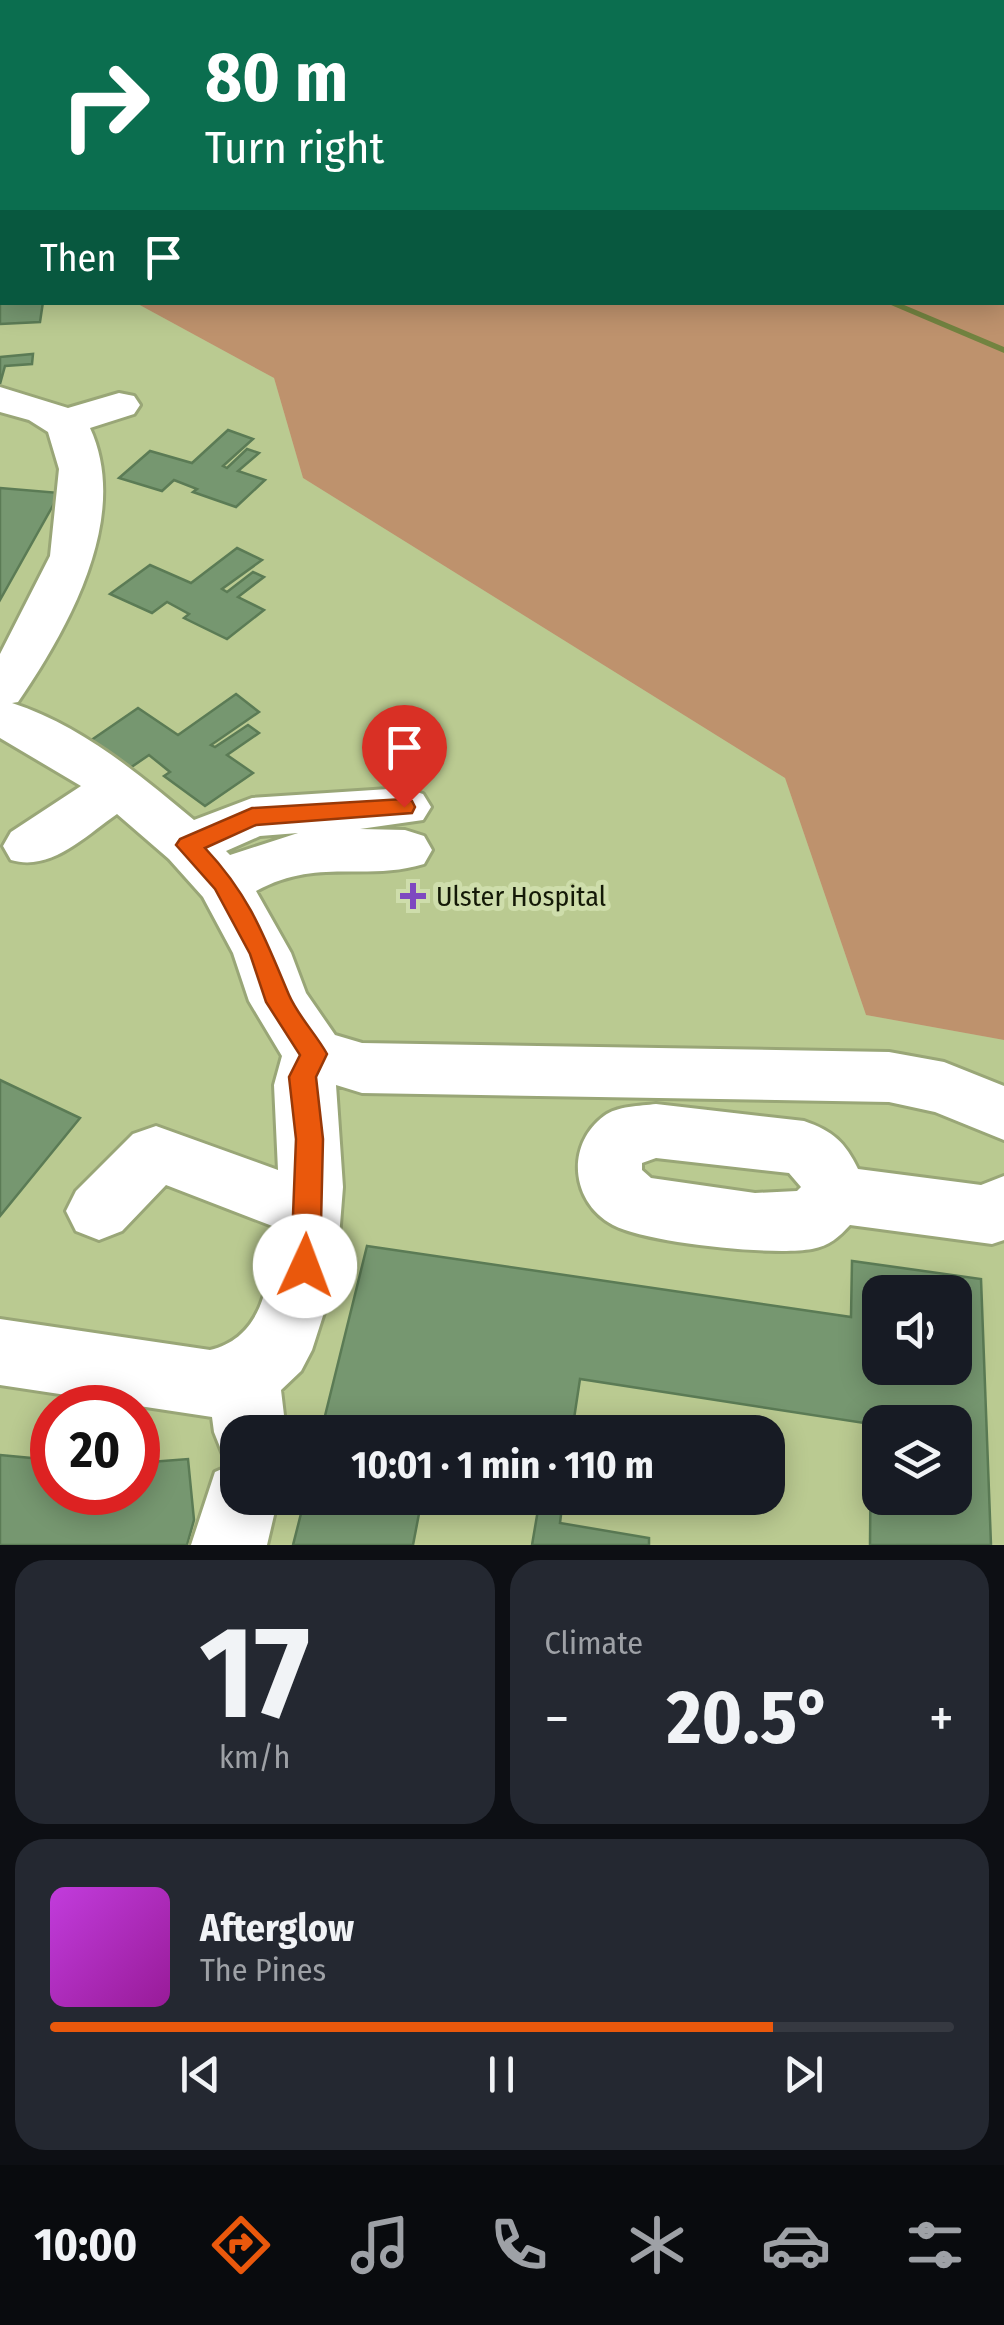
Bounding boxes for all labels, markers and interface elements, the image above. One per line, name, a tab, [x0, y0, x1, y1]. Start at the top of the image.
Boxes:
text: 80 m	[205, 36, 348, 120]
icon: right	[40, 40, 170, 170]
text: Turn right	[205, 121, 384, 175]
icon: arrive	[136, 230, 191, 285]
text: Then	[40, 235, 116, 281]
pin	[362, 705, 447, 808]
icon: arrive	[377, 720, 432, 775]
place label: Ulster Hospital	[436, 880, 606, 913]
marker: Ulster Hospital	[400, 883, 426, 909]
position arrow	[253, 1214, 357, 1318]
map controls	[862, 1275, 972, 1515]
button: sound	[862, 1275, 972, 1385]
speed limit sign: 20	[30, 1385, 160, 1515]
button: layers	[862, 1405, 972, 1515]
text: 10:01 · 1 min · 110 m	[351, 1442, 654, 1488]
text: 17	[200, 1595, 310, 1751]
text: Climate	[545, 1624, 643, 1662]
text: 20.5°	[667, 1673, 832, 1763]
text: −	[545, 1686, 569, 1752]
text: +	[929, 1686, 954, 1752]
text: km/h	[219, 1738, 290, 1776]
text: Afterglow	[200, 1905, 354, 1951]
text: The Pines	[200, 1951, 326, 1989]
icon: previous	[173, 2047, 228, 2102]
icon: pause	[474, 2047, 529, 2102]
icon: next	[776, 2047, 831, 2102]
icon: directions	[206, 2210, 276, 2280]
icon: music	[345, 2210, 415, 2280]
icon: phone	[484, 2210, 554, 2280]
icon: climate	[622, 2210, 692, 2280]
icon: car	[761, 2210, 831, 2280]
icon: filters	[900, 2210, 970, 2280]
text: 10:00	[34, 2218, 137, 2272]

